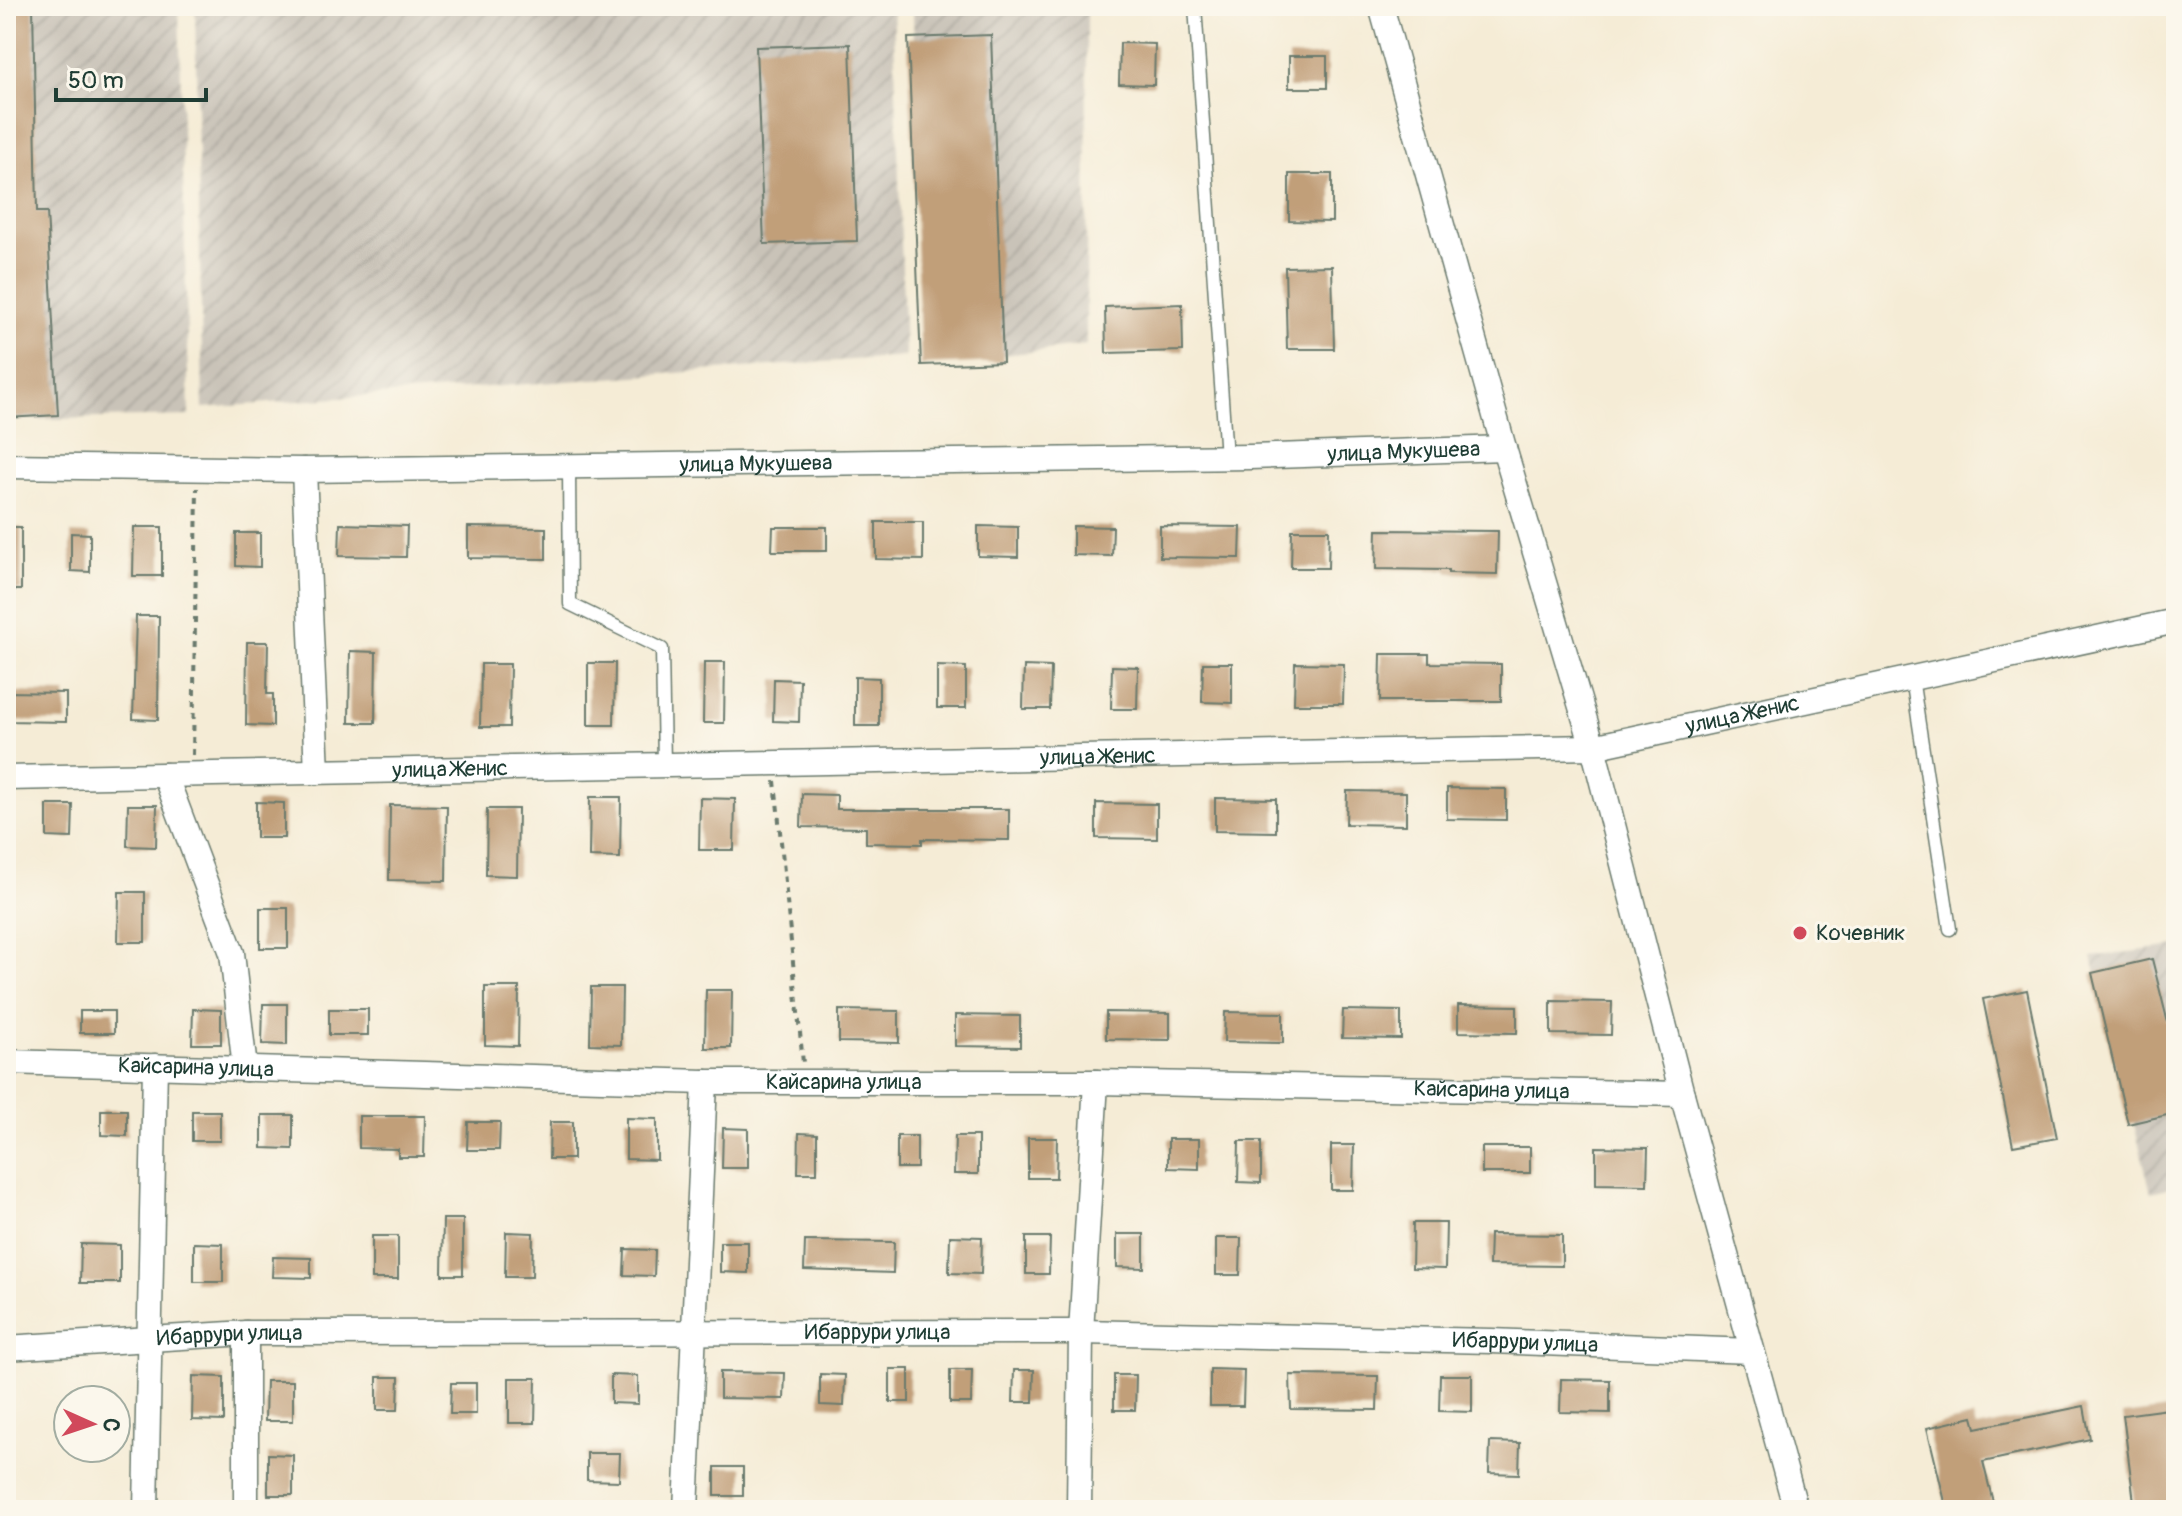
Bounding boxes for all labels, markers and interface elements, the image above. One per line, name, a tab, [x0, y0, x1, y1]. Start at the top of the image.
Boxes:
scale bar	[56, 52, 206, 102]
text: 50 m	[68, 66, 124, 95]
street label: улица Мукушева	[1326, 435, 1481, 468]
street label: улица Мукушева	[678, 449, 833, 479]
street label: улица Женис	[1682, 689, 1802, 741]
street label: улица Женис	[1039, 742, 1156, 772]
street label: улица Женис	[391, 754, 508, 784]
place label: Кочевник	[1816, 919, 1905, 947]
marker: Кочевник	[1791, 924, 1809, 942]
street label: Кайсарина улица	[118, 1051, 274, 1084]
street label: Кайсарина улица	[766, 1068, 922, 1096]
street label: Кайсарина улица	[1413, 1075, 1570, 1106]
street label: Ибаррури улица	[804, 1318, 951, 1346]
street label: Ибаррури улица	[156, 1319, 303, 1353]
street label: Ибаррури улица	[1452, 1326, 1599, 1359]
north arrow	[52, 1384, 132, 1464]
text: С	[97, 1417, 125, 1433]

